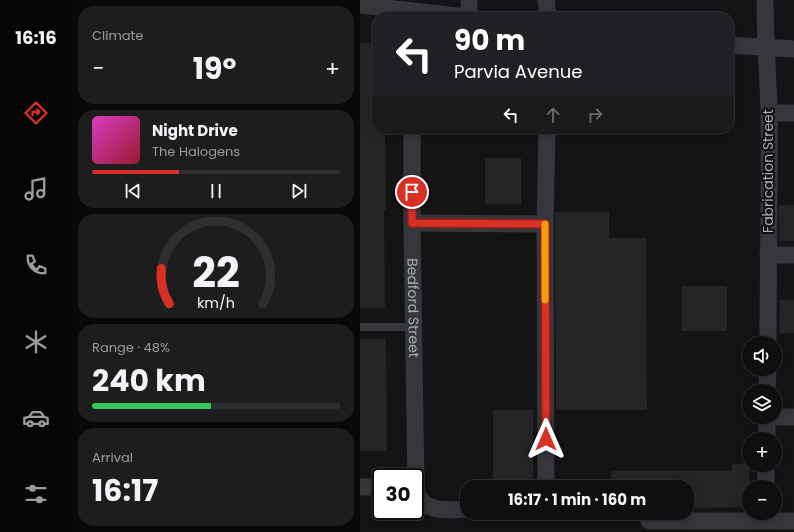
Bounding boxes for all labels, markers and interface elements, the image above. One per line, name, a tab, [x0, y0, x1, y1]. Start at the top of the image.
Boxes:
text: 90 m	[454, 21, 525, 60]
text: 16:16	[15, 25, 57, 50]
text: Climate	[92, 26, 143, 45]
icon: left	[388, 28, 440, 80]
text: 19°	[193, 47, 236, 90]
text: −	[92, 53, 104, 84]
text: +	[325, 53, 340, 84]
text: Parvia Avenue	[454, 59, 582, 84]
icon: directions	[22, 99, 50, 127]
icon: left	[500, 104, 522, 126]
icon: ahead	[542, 104, 564, 126]
icon: right	[584, 104, 606, 126]
street label: Fabrication Street	[758, 109, 778, 233]
text: Night Drive	[152, 120, 238, 141]
text: The Halogens	[152, 142, 240, 161]
icon: music	[22, 175, 50, 203]
pin	[395, 175, 429, 209]
icon: previous	[122, 180, 144, 202]
icon: pause	[205, 180, 227, 202]
icon: next	[288, 180, 310, 202]
icon: arrive	[401, 181, 423, 203]
text: 22	[192, 243, 240, 302]
icon: phone	[22, 251, 50, 279]
street label: Bedford Street	[403, 258, 424, 358]
text: km/h	[197, 293, 235, 313]
icon: climate	[22, 328, 50, 356]
map controls	[742, 336, 782, 520]
button: sound	[742, 336, 782, 376]
text: Range · 48%	[92, 338, 170, 357]
text: 240 km	[92, 359, 206, 402]
button: layers	[742, 384, 782, 424]
icon: car	[22, 404, 50, 432]
position arrow	[525, 418, 567, 460]
button: +	[742, 432, 782, 472]
text: Arrival	[92, 448, 133, 467]
speed limit sign: 30	[372, 468, 424, 520]
text: 16:17	[92, 469, 158, 512]
icon: filters	[22, 480, 50, 508]
button: −	[742, 480, 782, 520]
text: 16:17 · 1 min · 160 m	[508, 489, 646, 510]

